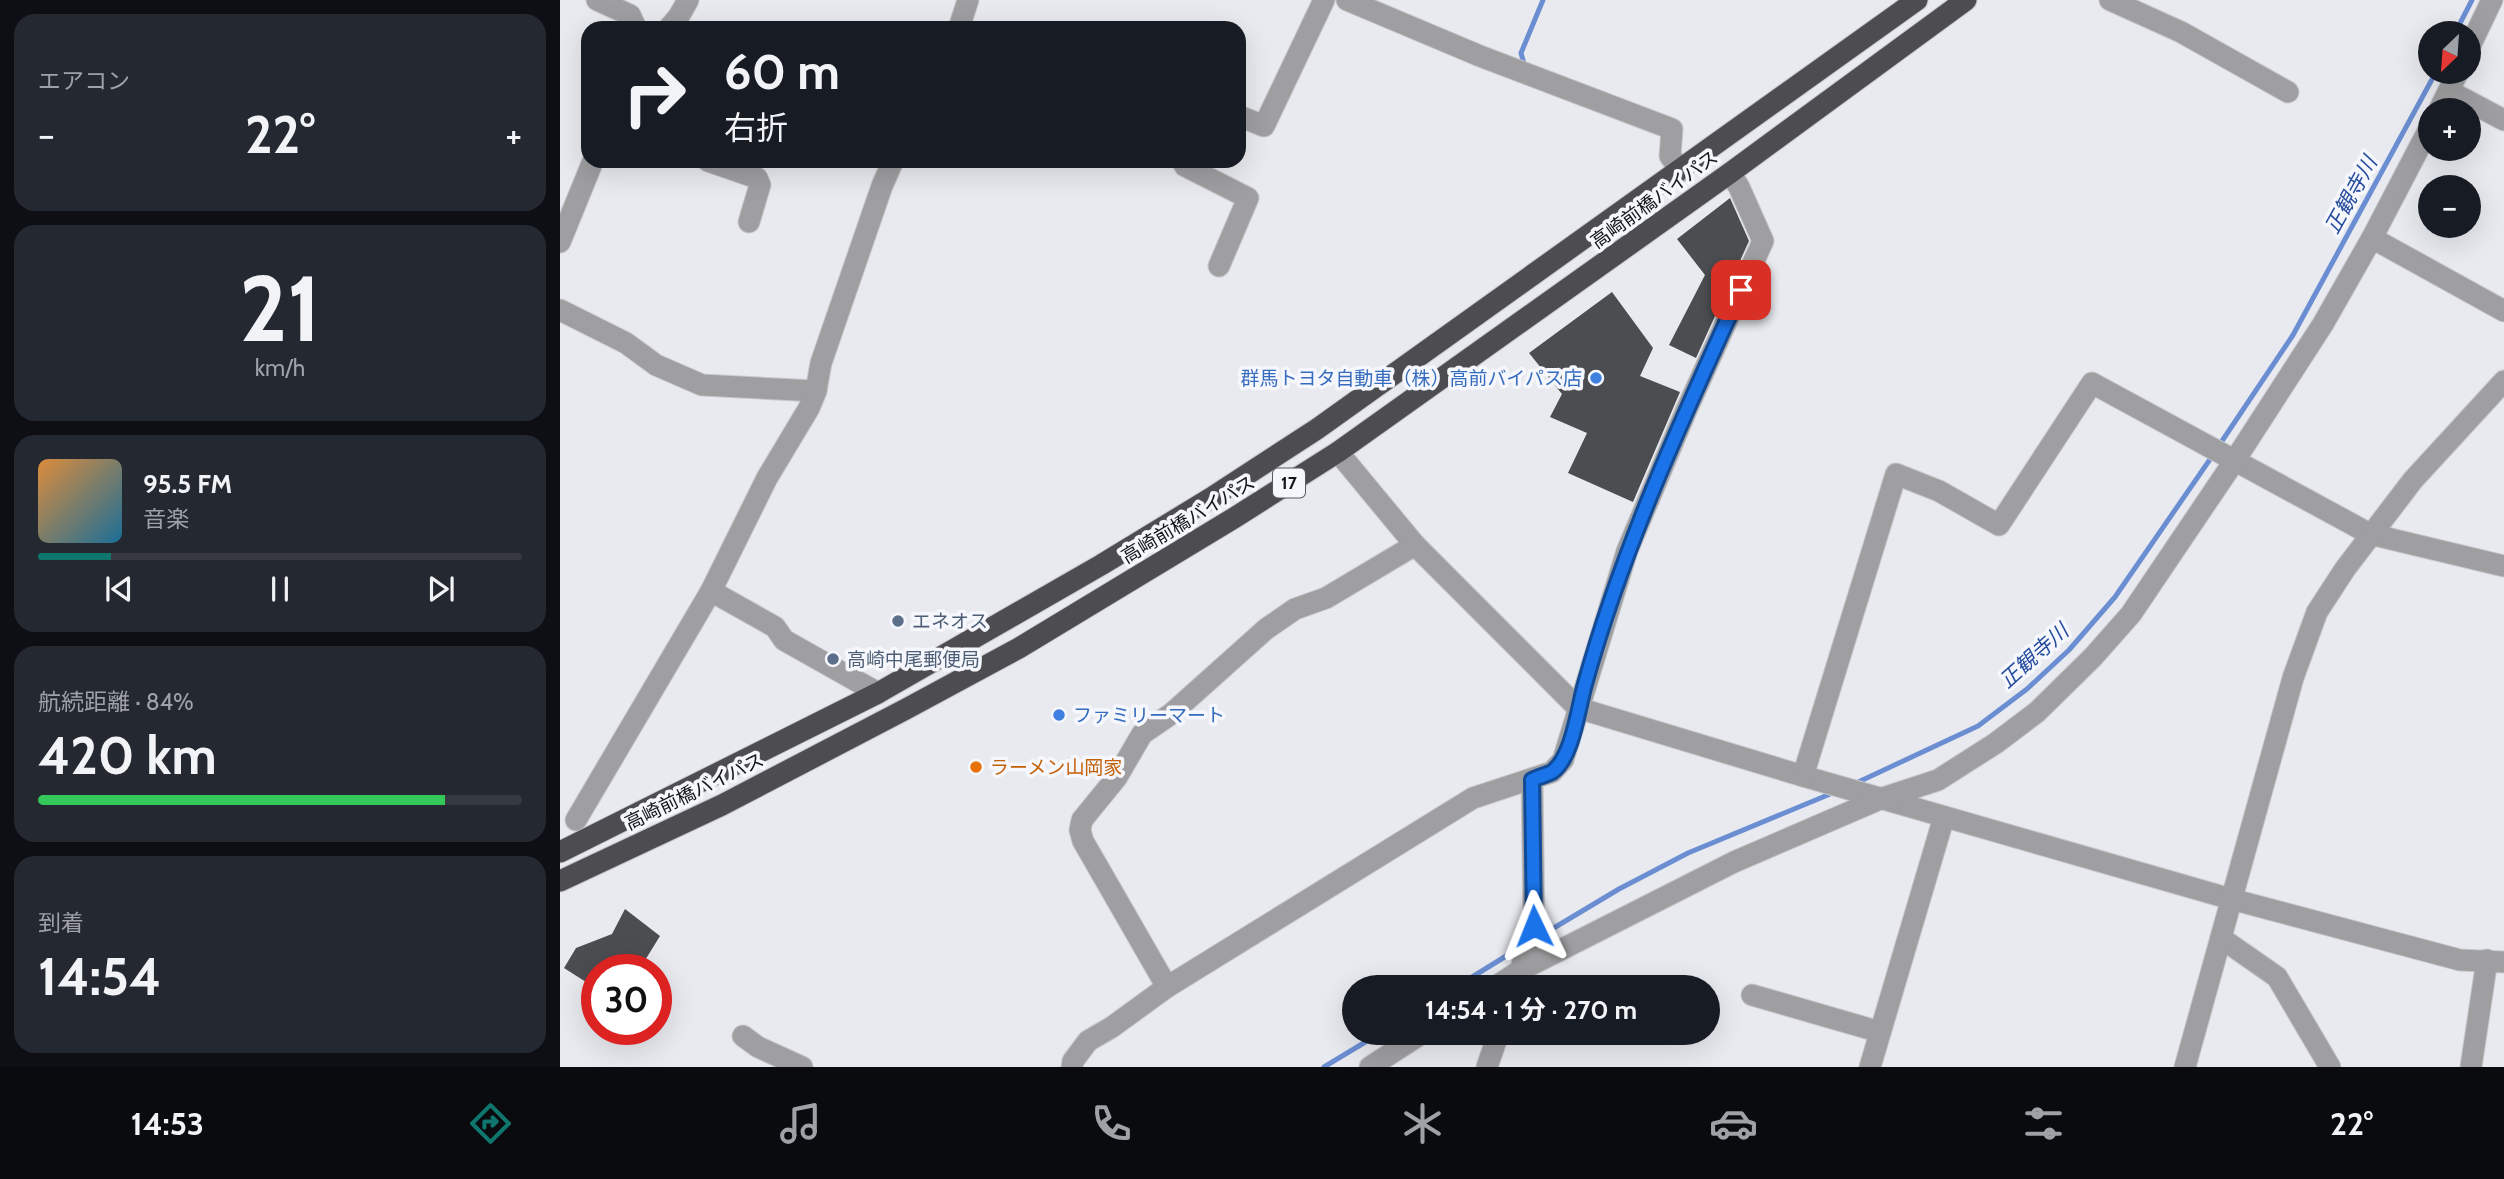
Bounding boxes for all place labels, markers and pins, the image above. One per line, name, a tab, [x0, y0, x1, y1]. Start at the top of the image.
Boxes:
pin	[1711, 260, 1771, 320]
place label: 群馬トヨタ自動車（株）高前バイパス店	[1240, 367, 1582, 390]
marker: 群馬トヨタ自動車（株）高前バイパス店	[1588, 370, 1604, 386]
place label: エネオス	[912, 610, 988, 633]
marker: エネオス	[890, 613, 906, 629]
place label: 高崎中尾郵便局	[847, 648, 980, 671]
marker: 高崎中尾郵便局	[825, 651, 841, 667]
place label: ファミリーマート	[1073, 704, 1225, 727]
marker: ファミリーマート	[1051, 707, 1067, 723]
place label: ラーメン山岡家	[990, 756, 1122, 779]
marker: ラーメン山岡家	[968, 759, 984, 775]

